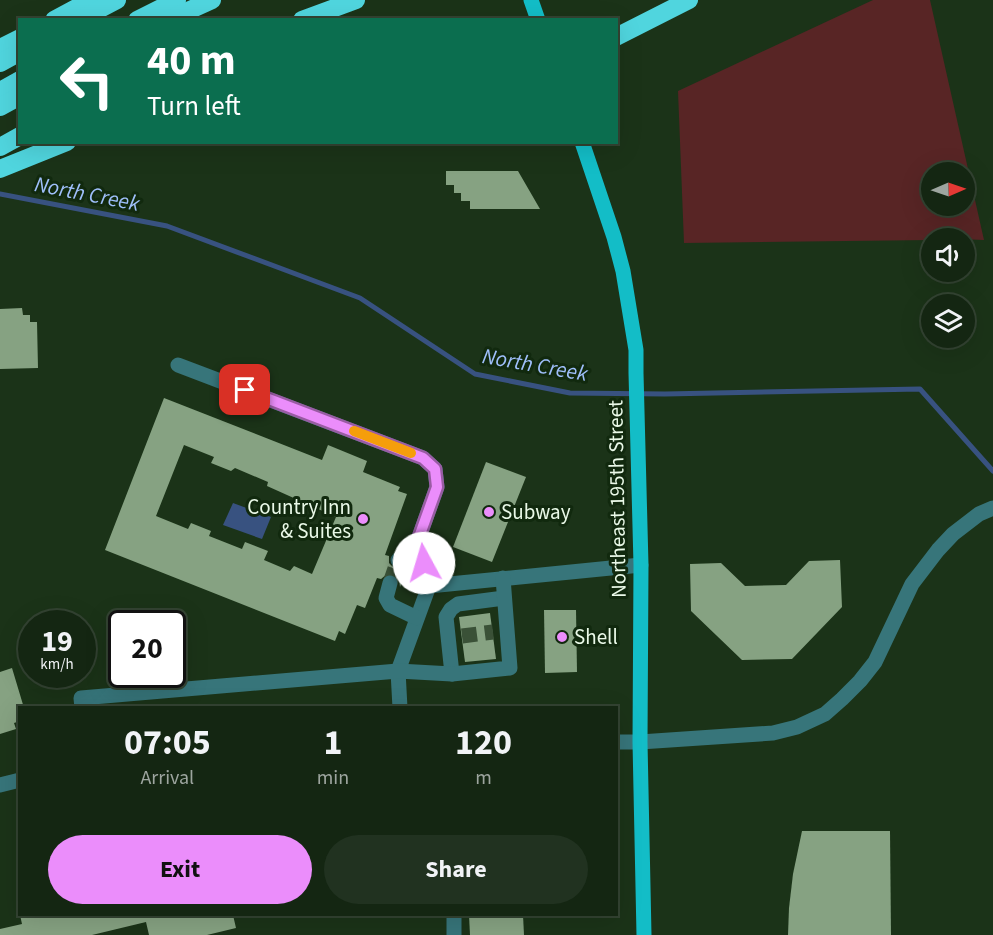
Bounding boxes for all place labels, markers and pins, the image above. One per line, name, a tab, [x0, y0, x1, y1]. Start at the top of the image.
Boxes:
pin	[219, 364, 270, 415]
place label: Country Inn & Suites	[247, 492, 351, 546]
place label: Subway	[501, 497, 571, 527]
marker: Subway	[482, 505, 496, 519]
marker: Country Inn & Suites	[356, 512, 370, 526]
place label: Shell	[574, 622, 618, 652]
marker: Shell	[555, 630, 569, 644]

